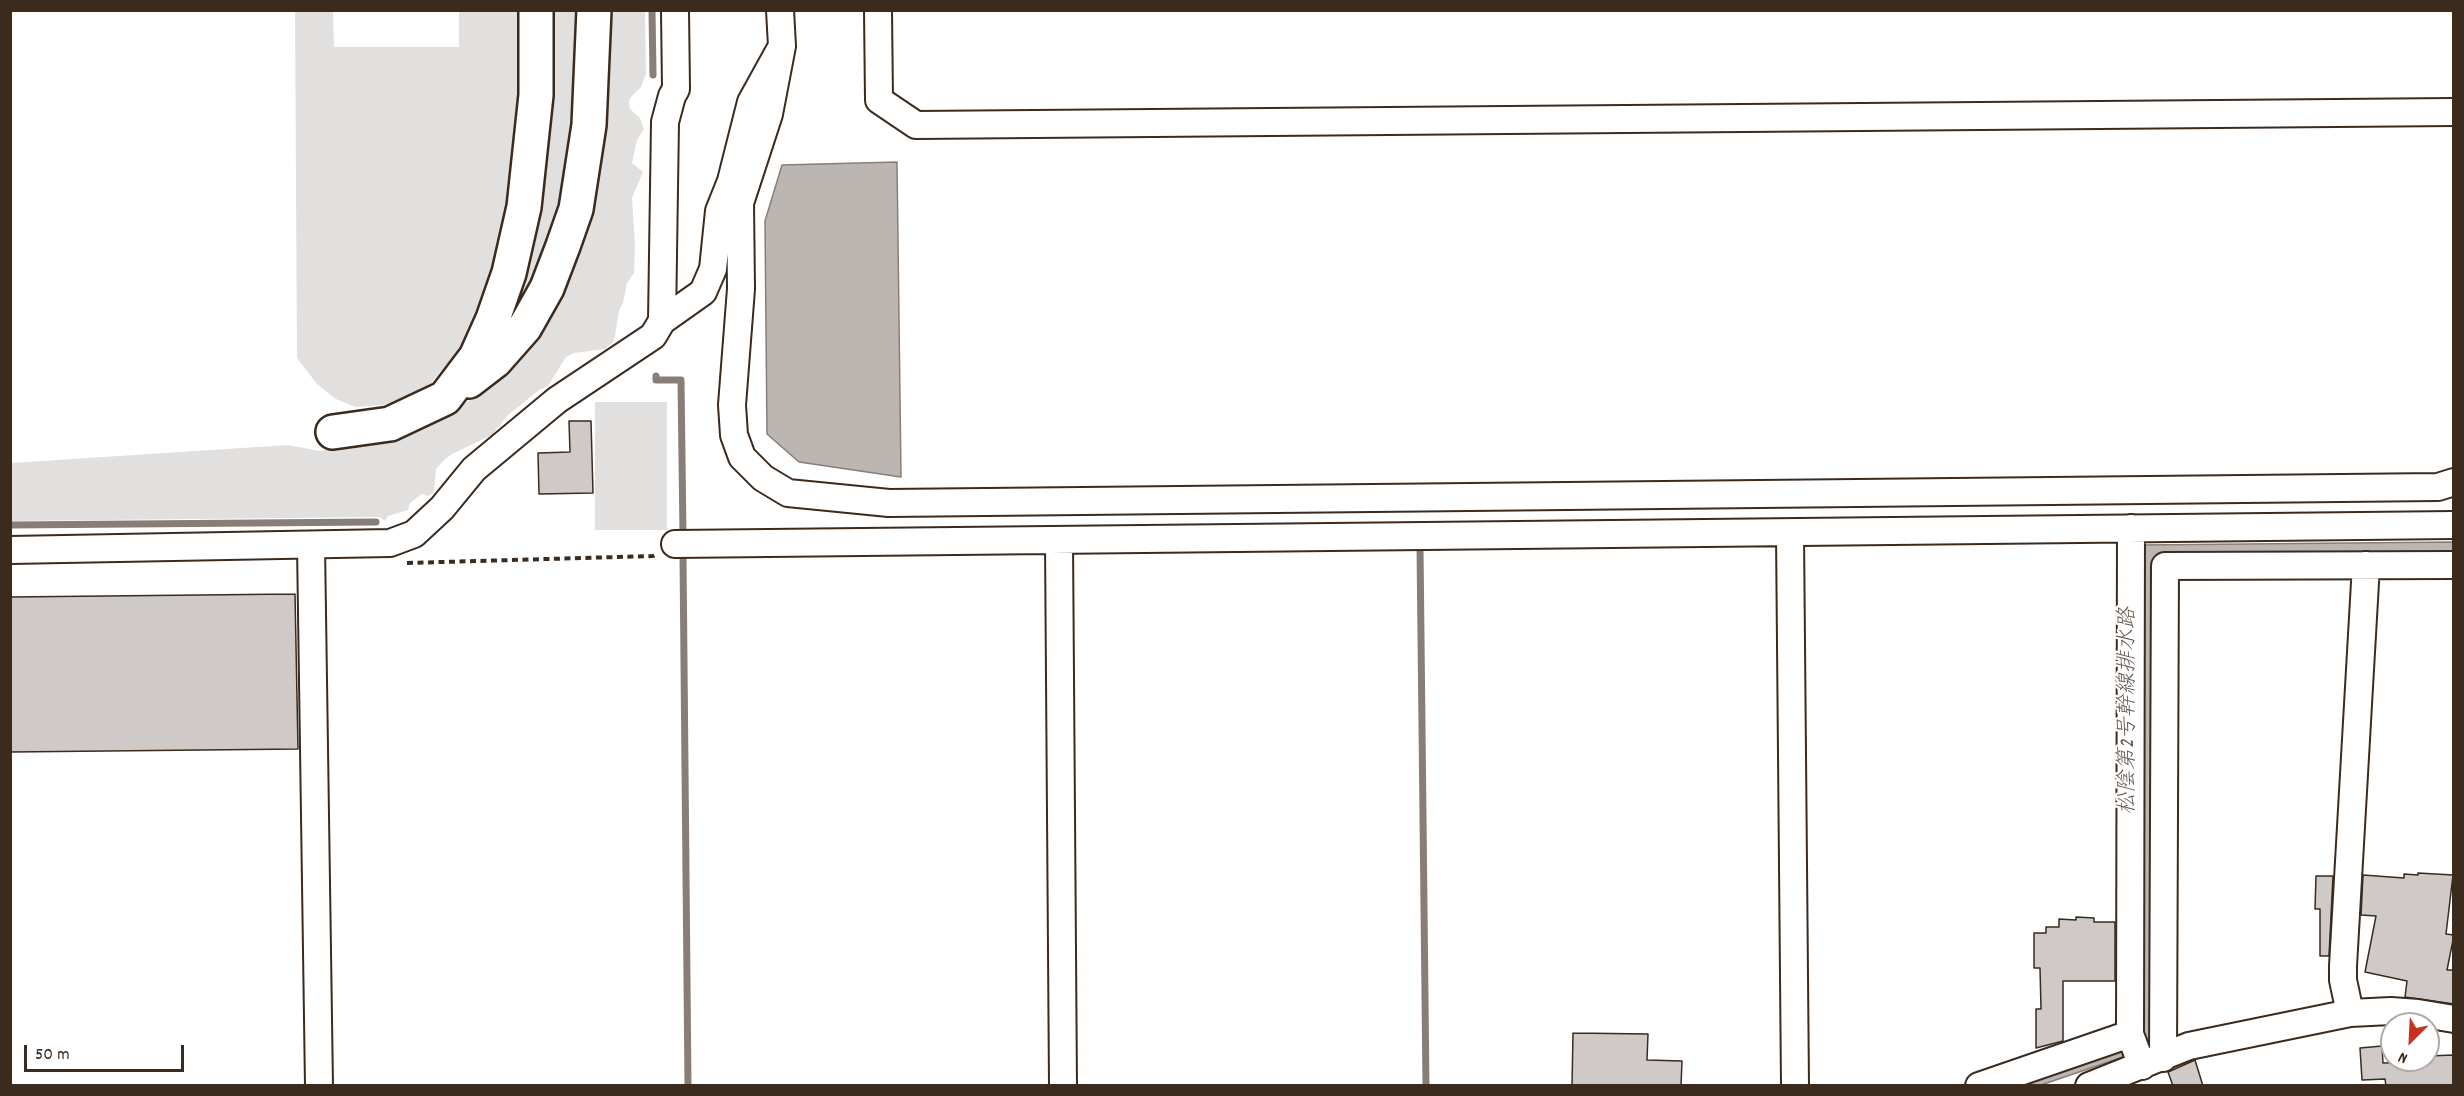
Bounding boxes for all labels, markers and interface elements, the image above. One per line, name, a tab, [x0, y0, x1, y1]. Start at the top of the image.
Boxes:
water label: 松陰第2号幹線排水路	[2117, 607, 2143, 815]
north arrow	[2380, 1012, 2440, 1072]
scale bar	[27, 1033, 188, 1071]
text: 50 m	[35, 1043, 70, 1068]
text: N	[2395, 1045, 2412, 1069]

